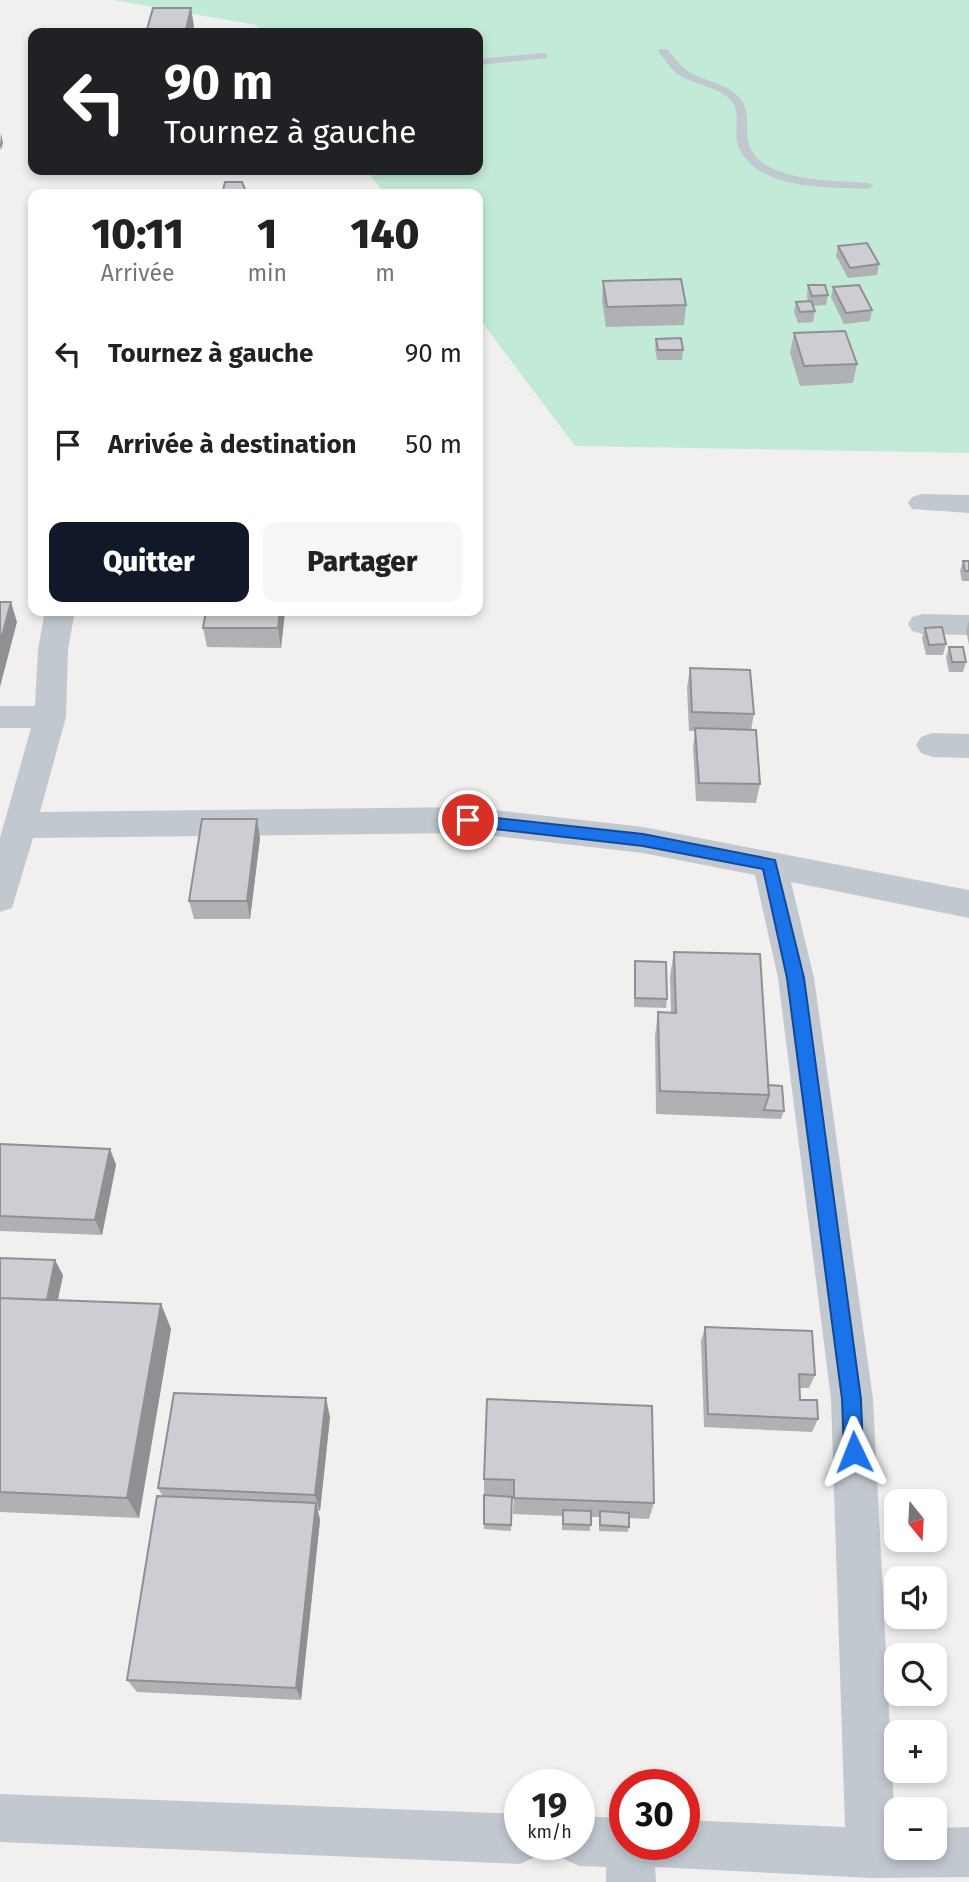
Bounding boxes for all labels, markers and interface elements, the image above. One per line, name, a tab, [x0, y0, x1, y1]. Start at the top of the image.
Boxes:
text: 90 m	[164, 53, 273, 112]
icon: left	[49, 56, 140, 147]
text: Tournez à gauche	[164, 113, 416, 151]
text: 10:11	[91, 209, 184, 259]
text: 1	[257, 209, 277, 259]
text: 140	[351, 209, 420, 259]
text: Arrivée	[101, 259, 175, 287]
text: min	[247, 259, 287, 287]
text: m	[375, 259, 395, 287]
icon: left	[49, 335, 87, 373]
text: Tournez à gauche	[108, 338, 313, 369]
text: 90 m	[405, 338, 462, 369]
icon: arrive	[49, 426, 87, 464]
text: Arrivée à destination	[108, 429, 357, 460]
text: 50 m	[405, 429, 462, 460]
button: Quitter	[49, 522, 249, 602]
button: Partager	[263, 522, 462, 602]
pin	[438, 790, 498, 850]
icon: arrive	[449, 801, 487, 839]
position arrow	[817, 1415, 891, 1489]
north arrow	[884, 1489, 947, 1552]
map controls	[884, 1489, 947, 1860]
button: sound	[884, 1566, 947, 1629]
button: search	[884, 1643, 947, 1706]
button: +	[884, 1720, 947, 1783]
speed limit sign: 30	[609, 1769, 700, 1860]
text: 19	[532, 1784, 567, 1826]
button: −	[884, 1797, 947, 1860]
text: km/h	[527, 1821, 572, 1843]

